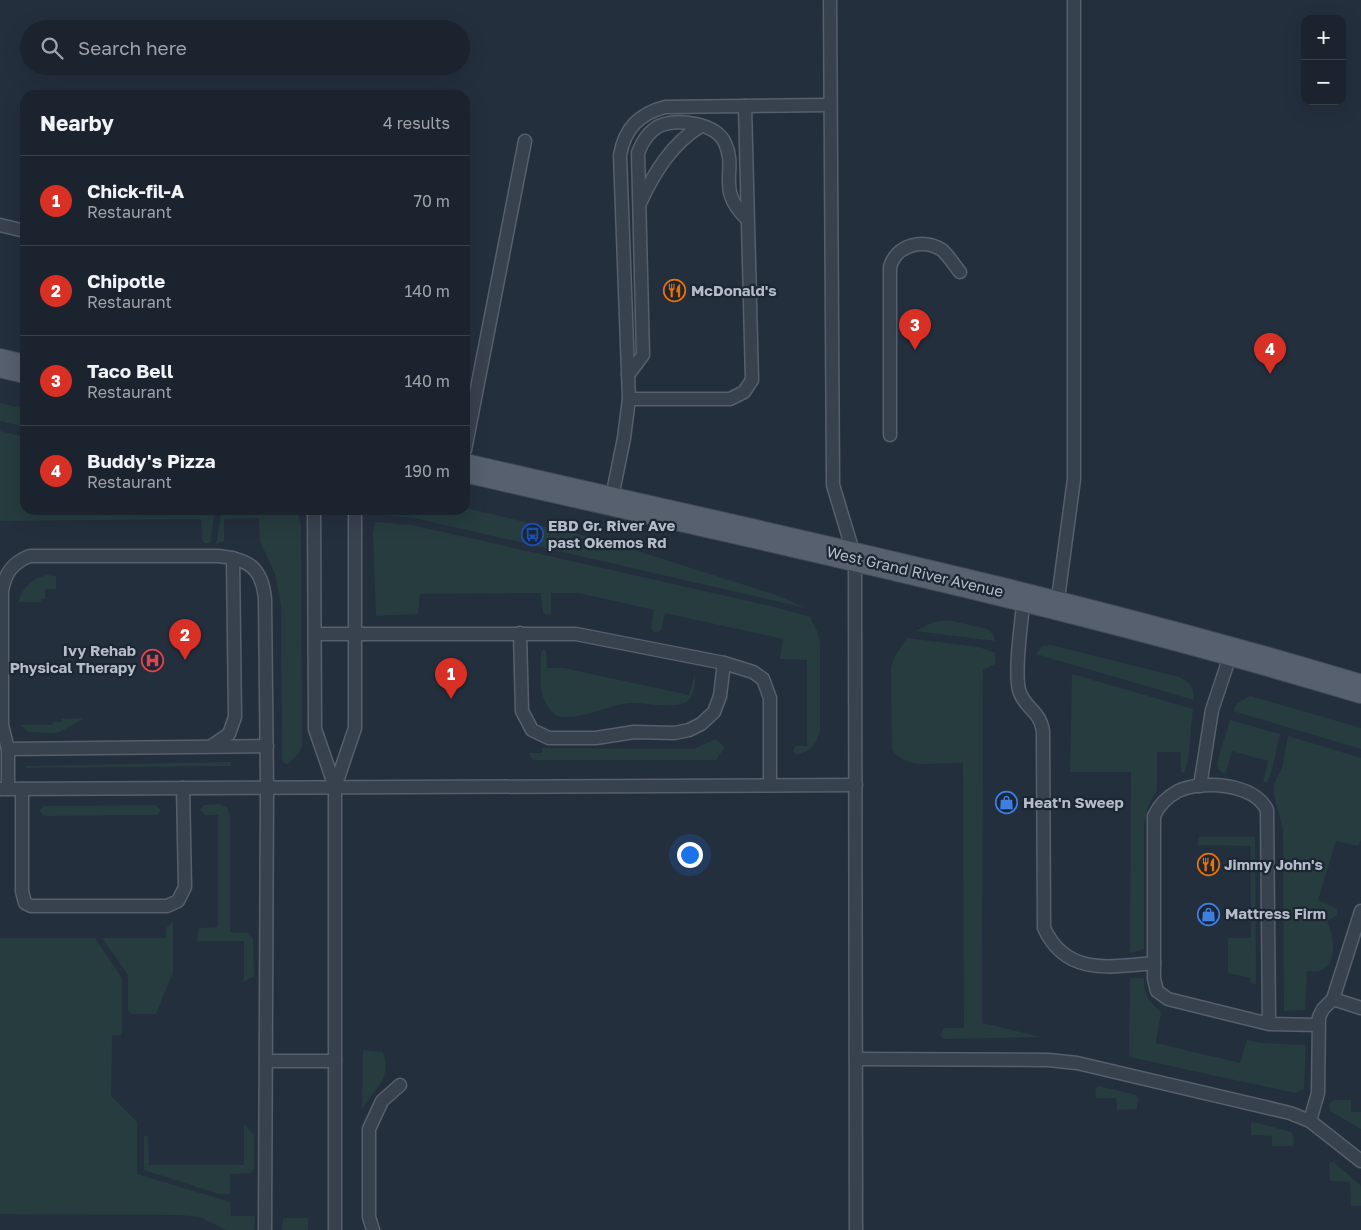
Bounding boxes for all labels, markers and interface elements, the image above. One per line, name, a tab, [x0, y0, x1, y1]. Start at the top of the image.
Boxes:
map controls	[1301, 15, 1346, 105]
button: +	[1301, 15, 1346, 60]
search box	[20, 20, 470, 75]
icon: search	[38, 34, 66, 62]
text: Search here	[78, 36, 187, 59]
button: −	[1301, 60, 1346, 105]
text: Nearby	[40, 110, 114, 136]
text: 4 results	[383, 113, 450, 133]
text: Chick-fil-A	[87, 179, 184, 202]
text: 1	[52, 191, 60, 211]
text: 70 m	[413, 191, 450, 211]
text: Restaurant	[87, 202, 172, 222]
text: Chipotle	[87, 269, 165, 292]
restaurant icon: McDonald's	[663, 279, 687, 303]
text: 2	[51, 281, 61, 301]
text: 140 m	[404, 281, 450, 301]
place label: McDonald's	[691, 281, 777, 299]
text: Restaurant	[87, 292, 172, 312]
pin: 3	[899, 309, 931, 350]
pin: 4	[1254, 333, 1286, 374]
text: Taco Bell	[87, 359, 173, 382]
text: 3	[51, 371, 61, 391]
text: 140 m	[404, 371, 450, 391]
text: Restaurant	[87, 382, 172, 402]
text: Buddy's Pizza	[87, 449, 216, 472]
text: 4	[51, 461, 61, 481]
text: 190 m	[404, 461, 450, 481]
text: Restaurant	[87, 472, 172, 492]
place label: EBD Gr. River Ave past Okemos Rd	[548, 516, 676, 551]
bus stop icon: EBD Gr. River Ave past Okemos Rd	[520, 523, 544, 547]
street label: West Grand River Avenue	[825, 542, 1006, 600]
pin: 2	[169, 619, 201, 660]
place label: Ivy Rehab Physical Therapy	[10, 641, 136, 676]
hospital icon: Ivy Rehab Physical Therapy	[140, 648, 164, 672]
pin: 1	[435, 658, 467, 699]
shop icon: Heat'n Sweep	[995, 791, 1019, 815]
place label: Heat'n Sweep	[1023, 793, 1124, 811]
your location	[677, 842, 703, 868]
restaurant icon: Jimmy John's	[1196, 853, 1220, 877]
place label: Jimmy John's	[1224, 855, 1323, 873]
shop icon: Mattress Firm	[1197, 902, 1221, 926]
place label: Mattress Firm	[1225, 904, 1326, 922]

